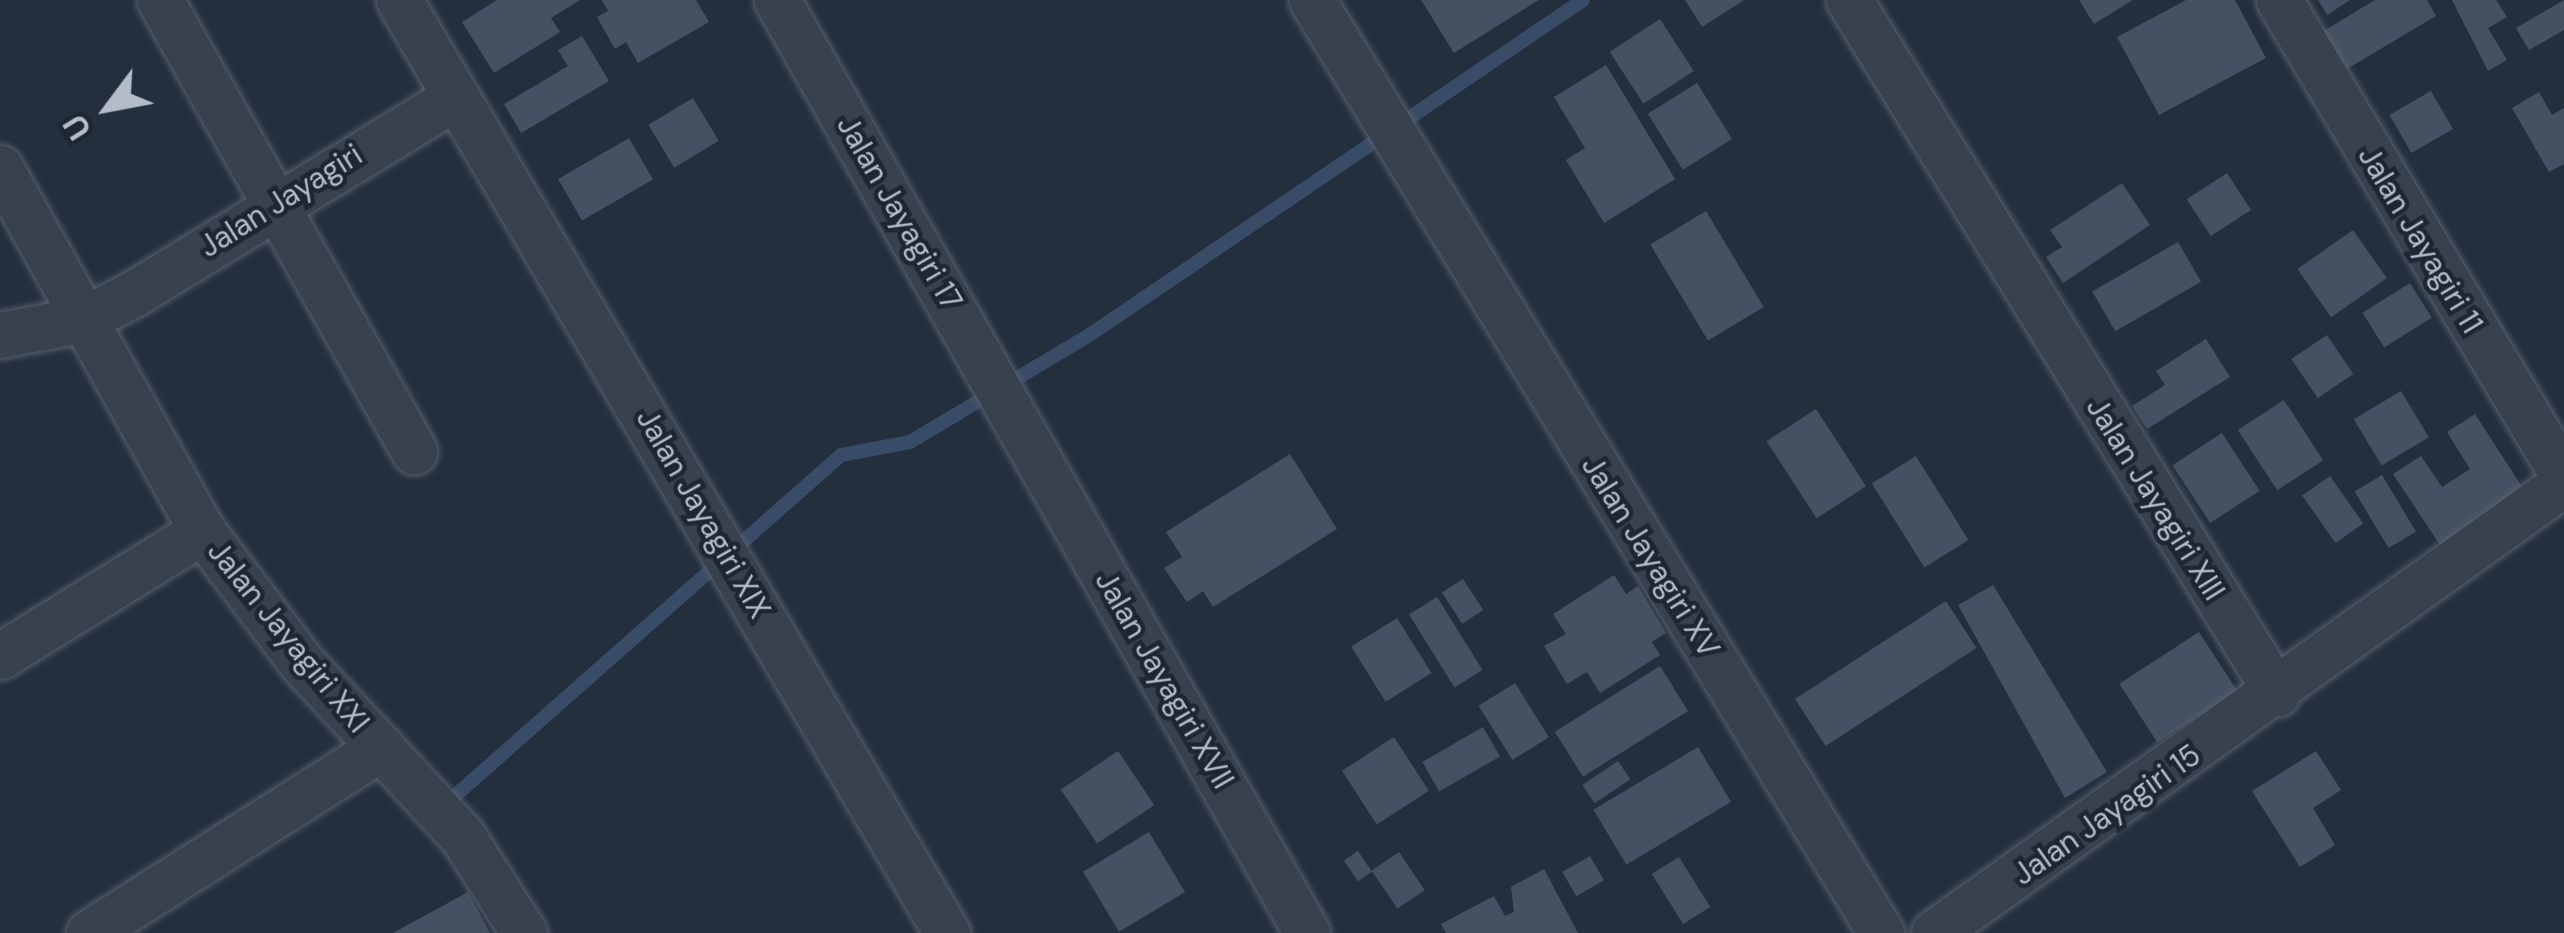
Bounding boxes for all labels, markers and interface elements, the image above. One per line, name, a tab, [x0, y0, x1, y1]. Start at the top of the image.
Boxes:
north arrow	[48, 48, 168, 168]
text: U	[53, 106, 101, 148]
street label: Jalan Jayagiri 17	[829, 110, 969, 316]
street label: Jalan Jayagiri	[193, 137, 369, 265]
street label: Jalan Jayagiri 11	[2350, 140, 2490, 340]
street label: Jalan Jayagiri XIII	[2078, 391, 2232, 607]
street label: Jalan Jayagiri XIX	[628, 403, 778, 625]
street label: Jalan Jayagiri XV	[1574, 450, 1726, 664]
street label: Jalan Jayagiri XXI	[200, 534, 376, 740]
street label: Jalan Jayagiri XVII	[1087, 565, 1241, 795]
street label: Jalan Jayagiri 15	[2006, 737, 2208, 893]

